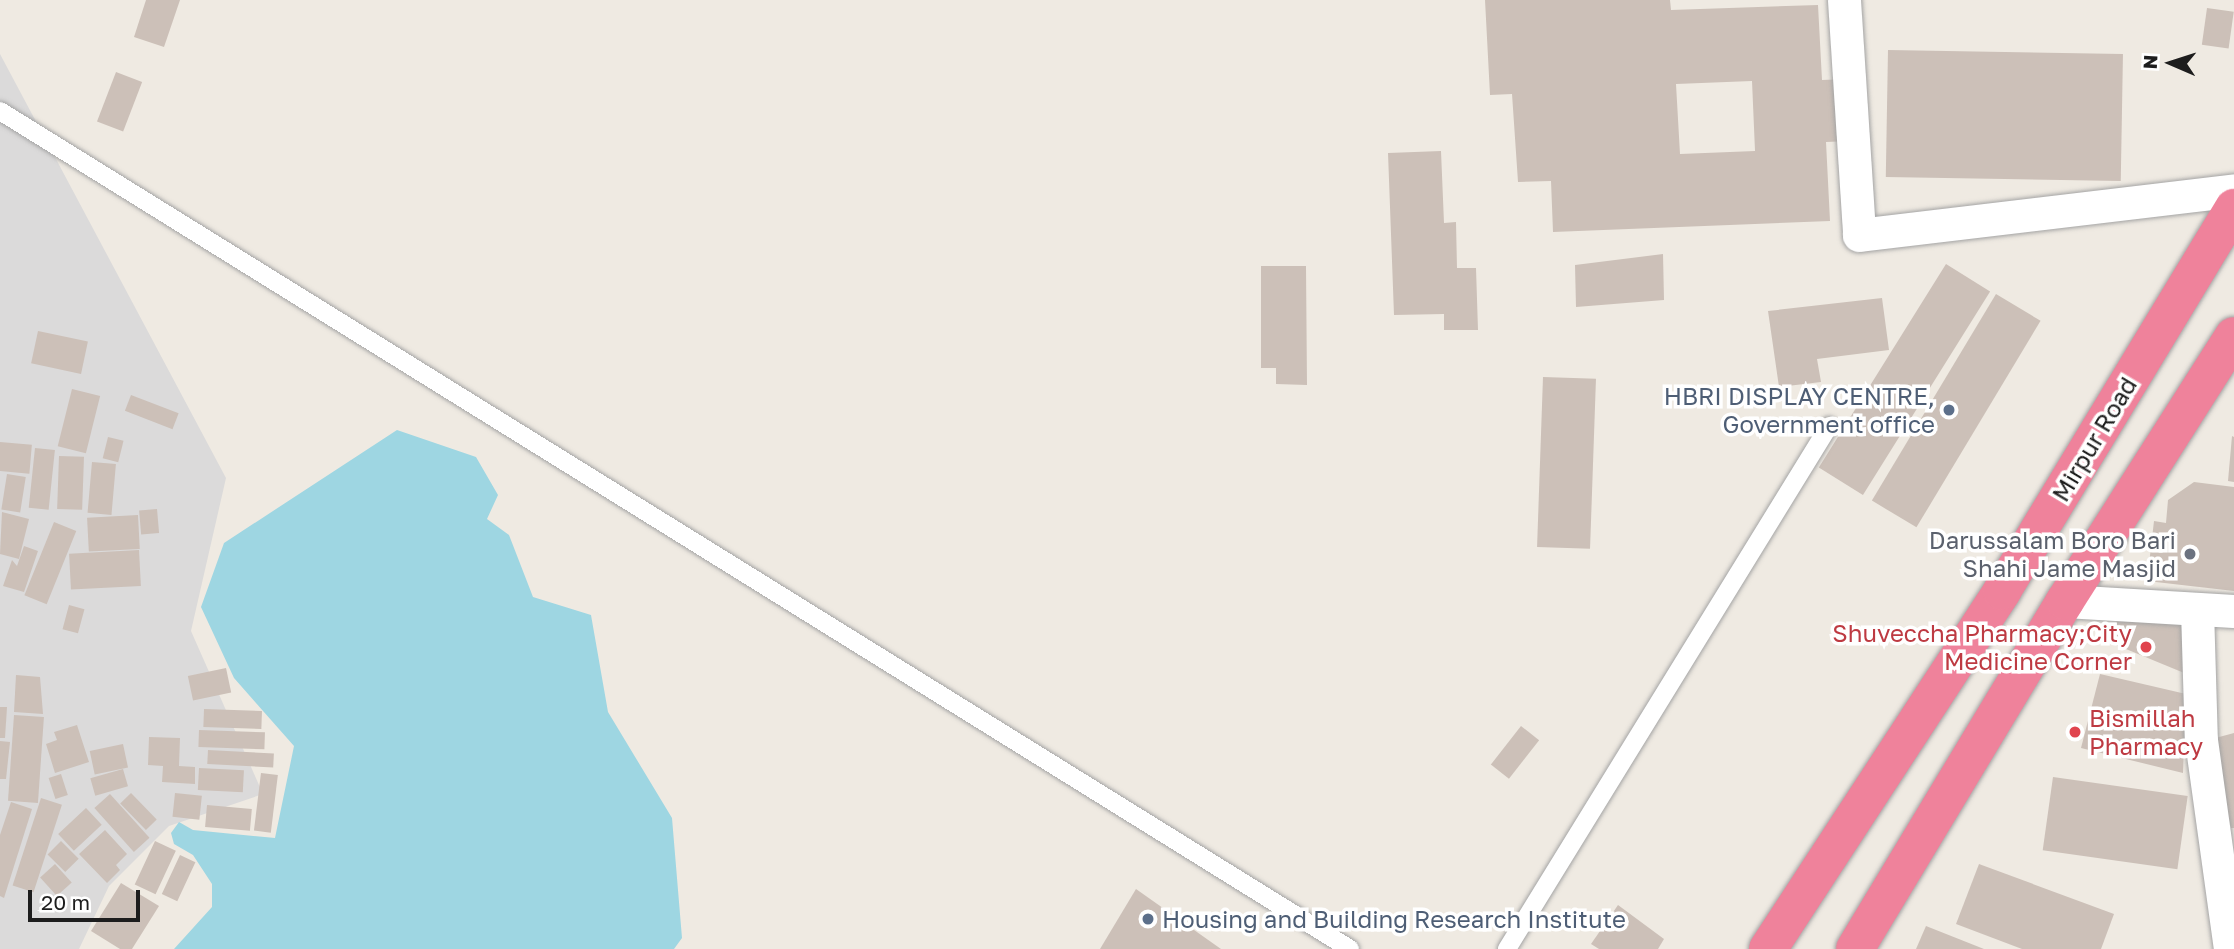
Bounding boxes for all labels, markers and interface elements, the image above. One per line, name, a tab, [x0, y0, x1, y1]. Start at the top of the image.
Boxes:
north arrow	[2136, 28, 2206, 98]
text: N	[2138, 54, 2161, 70]
street label: Mirpur Road	[2046, 372, 2142, 506]
place label: HBRI DISPLAY CENTRE, Government office	[1664, 382, 1935, 438]
marker: HBRI DISPLAY CENTRE, Government office	[1941, 402, 1957, 418]
place label: Darussalam Boro Bari Shahi Jame Masjid	[1929, 526, 2176, 582]
marker: Darussalam Boro Bari Shahi Jame Masjid	[2182, 546, 2198, 562]
place label: Shuveccha Pharmacy;City Medicine Corner	[1832, 619, 2132, 675]
marker: Shuveccha Pharmacy;City Medicine Corner	[2138, 639, 2154, 655]
place label: Bismillah Pharmacy	[2089, 704, 2203, 760]
marker: Bismillah Pharmacy	[2067, 724, 2083, 740]
scale bar	[32, 876, 144, 920]
text: 20 m	[41, 889, 90, 915]
place label: Housing and Building Research Institute	[1162, 905, 1626, 933]
marker: Housing and Building Research Institute	[1140, 911, 1156, 927]

